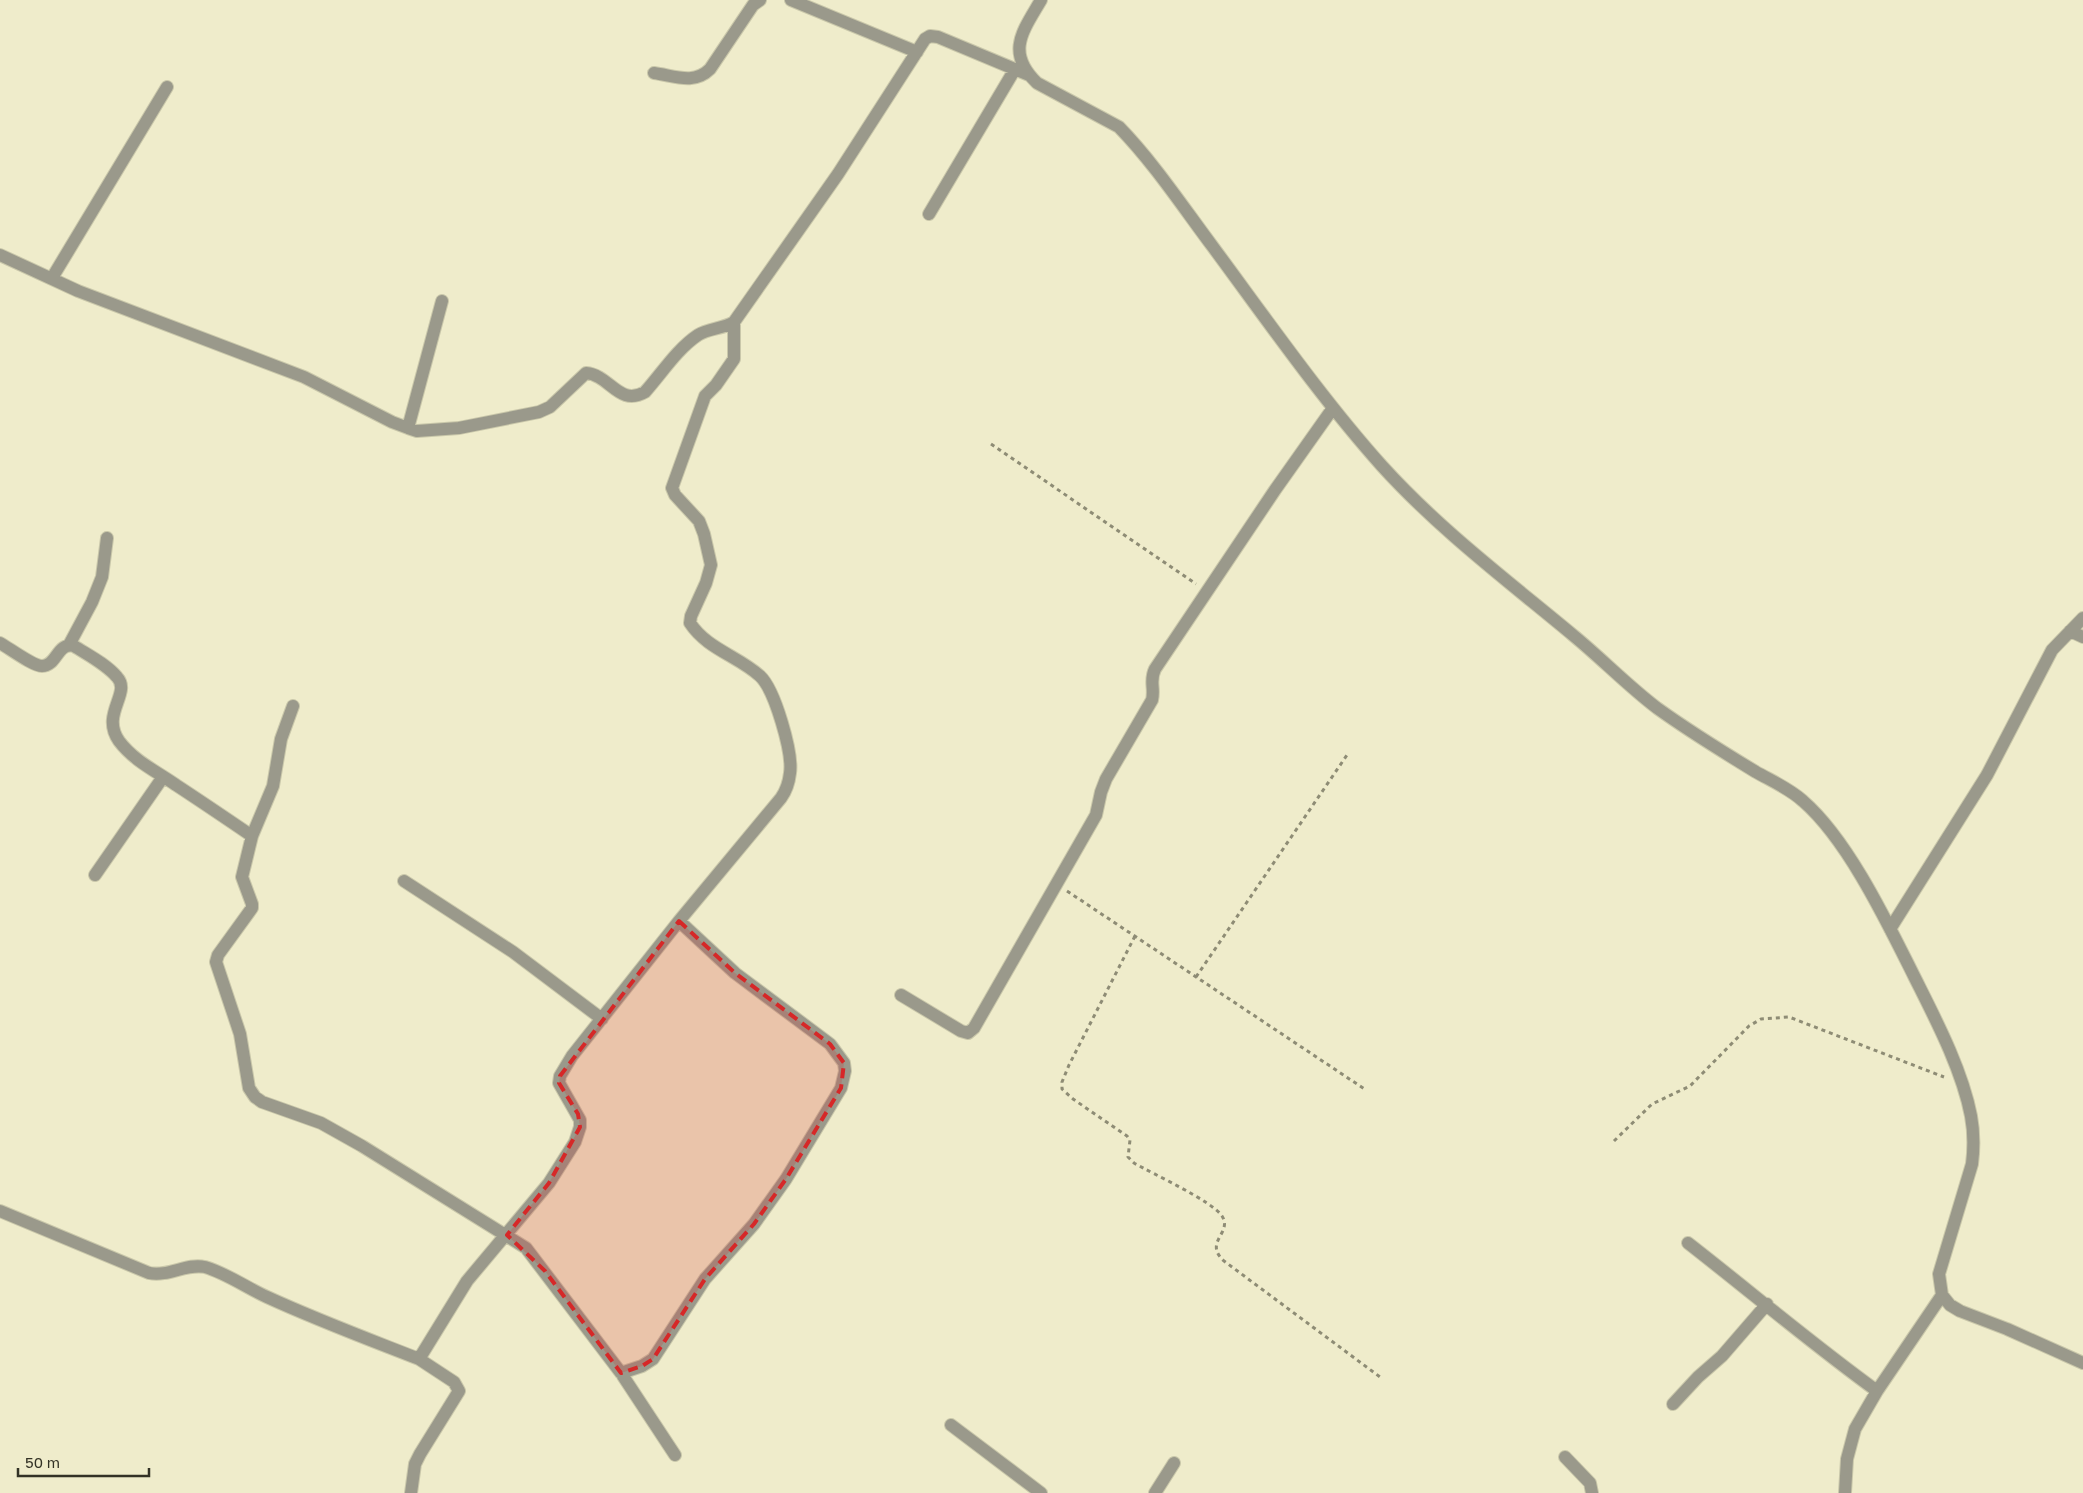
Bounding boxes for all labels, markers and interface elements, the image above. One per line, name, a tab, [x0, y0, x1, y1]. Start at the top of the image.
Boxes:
scale bar	[18, 1446, 149, 1478]
text: 50 m	[25, 1453, 60, 1471]

